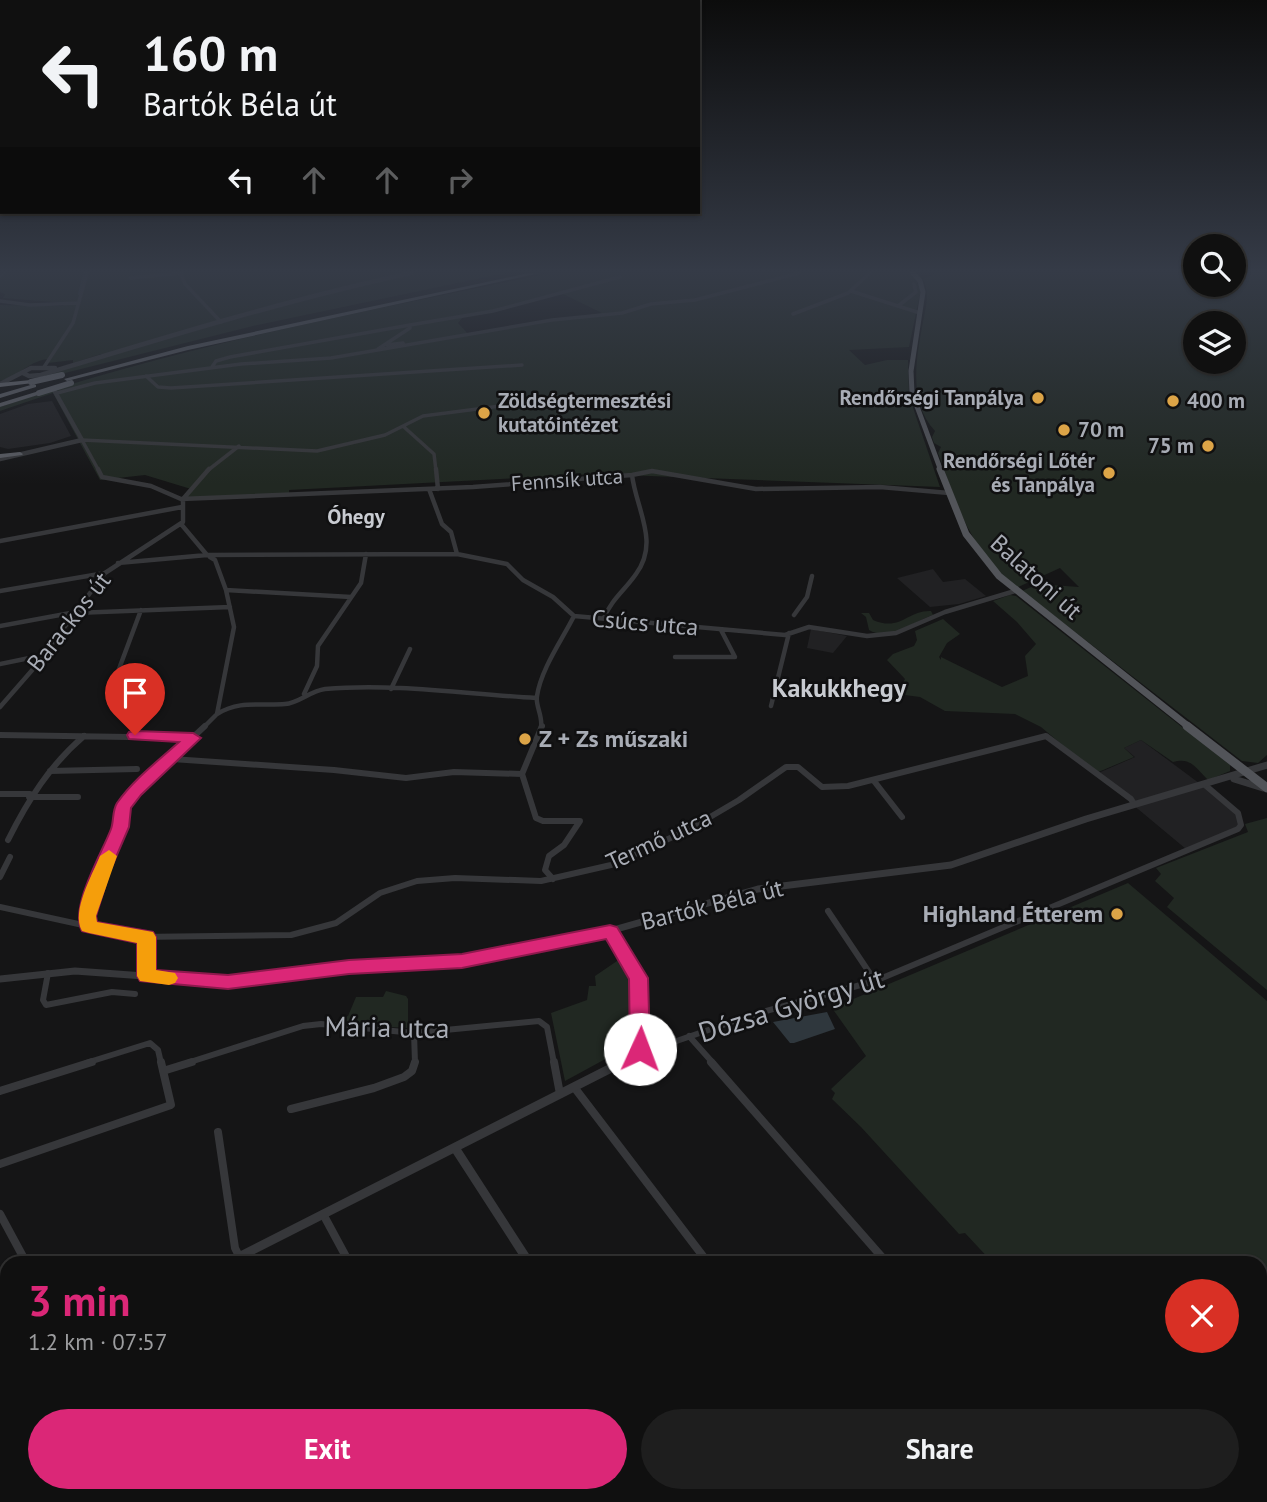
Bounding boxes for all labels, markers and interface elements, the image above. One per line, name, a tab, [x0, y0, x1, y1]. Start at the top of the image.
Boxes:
text: 160 m	[143, 21, 278, 85]
icon: left	[28, 28, 119, 119]
text: Bartók Béla út	[143, 83, 337, 125]
icon: left	[222, 161, 260, 199]
icon: ahead	[295, 161, 333, 199]
icon: ahead	[368, 161, 406, 199]
icon: right	[441, 161, 479, 199]
map controls	[1183, 234, 1246, 374]
button: search	[1183, 234, 1246, 297]
button: layers	[1183, 311, 1246, 374]
place label: Rendőrségi Tanpálya	[839, 384, 1024, 411]
place label: Zöldségtermesztési kutatóintézet	[498, 387, 671, 438]
place label: 400 m	[1187, 387, 1245, 414]
marker: Rendőrségi Tanpálya	[1030, 390, 1046, 406]
marker: 400 m	[1165, 393, 1181, 409]
marker: Zöldségtermesztési kutatóintézet	[476, 405, 492, 421]
place label: 70 m	[1078, 416, 1124, 443]
marker: 70 m	[1056, 422, 1072, 438]
place label: 75 m	[1148, 432, 1194, 459]
marker: 75 m	[1200, 438, 1216, 454]
place label: Rendőrségi Lőtér és Tanpálya	[943, 447, 1096, 498]
street label: Fennsík utca	[510, 462, 624, 497]
marker: Rendőrségi Lőtér és Tanpálya	[1101, 465, 1117, 481]
district label: Óhegy	[327, 503, 386, 530]
street label: Balatoni út	[984, 527, 1089, 626]
street label: Barackos út	[20, 565, 117, 678]
street label: Csúcs utca	[590, 602, 700, 643]
pin	[105, 663, 165, 735]
district label: Kakukkhegy	[772, 671, 907, 704]
icon: arrive	[116, 674, 154, 712]
place label: Z + Zs műszaki	[539, 723, 688, 754]
marker: Z + Zs műszaki	[517, 731, 533, 747]
street label: Termő utca	[601, 802, 717, 877]
street label: Bartók Béla út	[638, 872, 786, 937]
place label: Highland Étterem	[923, 898, 1103, 929]
marker: Highland Étterem	[1109, 906, 1125, 922]
street label: Dózsa György út	[694, 959, 889, 1050]
street label: Mária utca	[324, 1007, 450, 1046]
position arrow	[603, 1012, 677, 1086]
text: 3 min	[28, 1273, 130, 1328]
button: close	[1165, 1279, 1239, 1353]
text: 1.2 km · 07:57	[28, 1327, 167, 1356]
button: Exit	[28, 1409, 627, 1489]
button: Share	[641, 1409, 1239, 1489]

